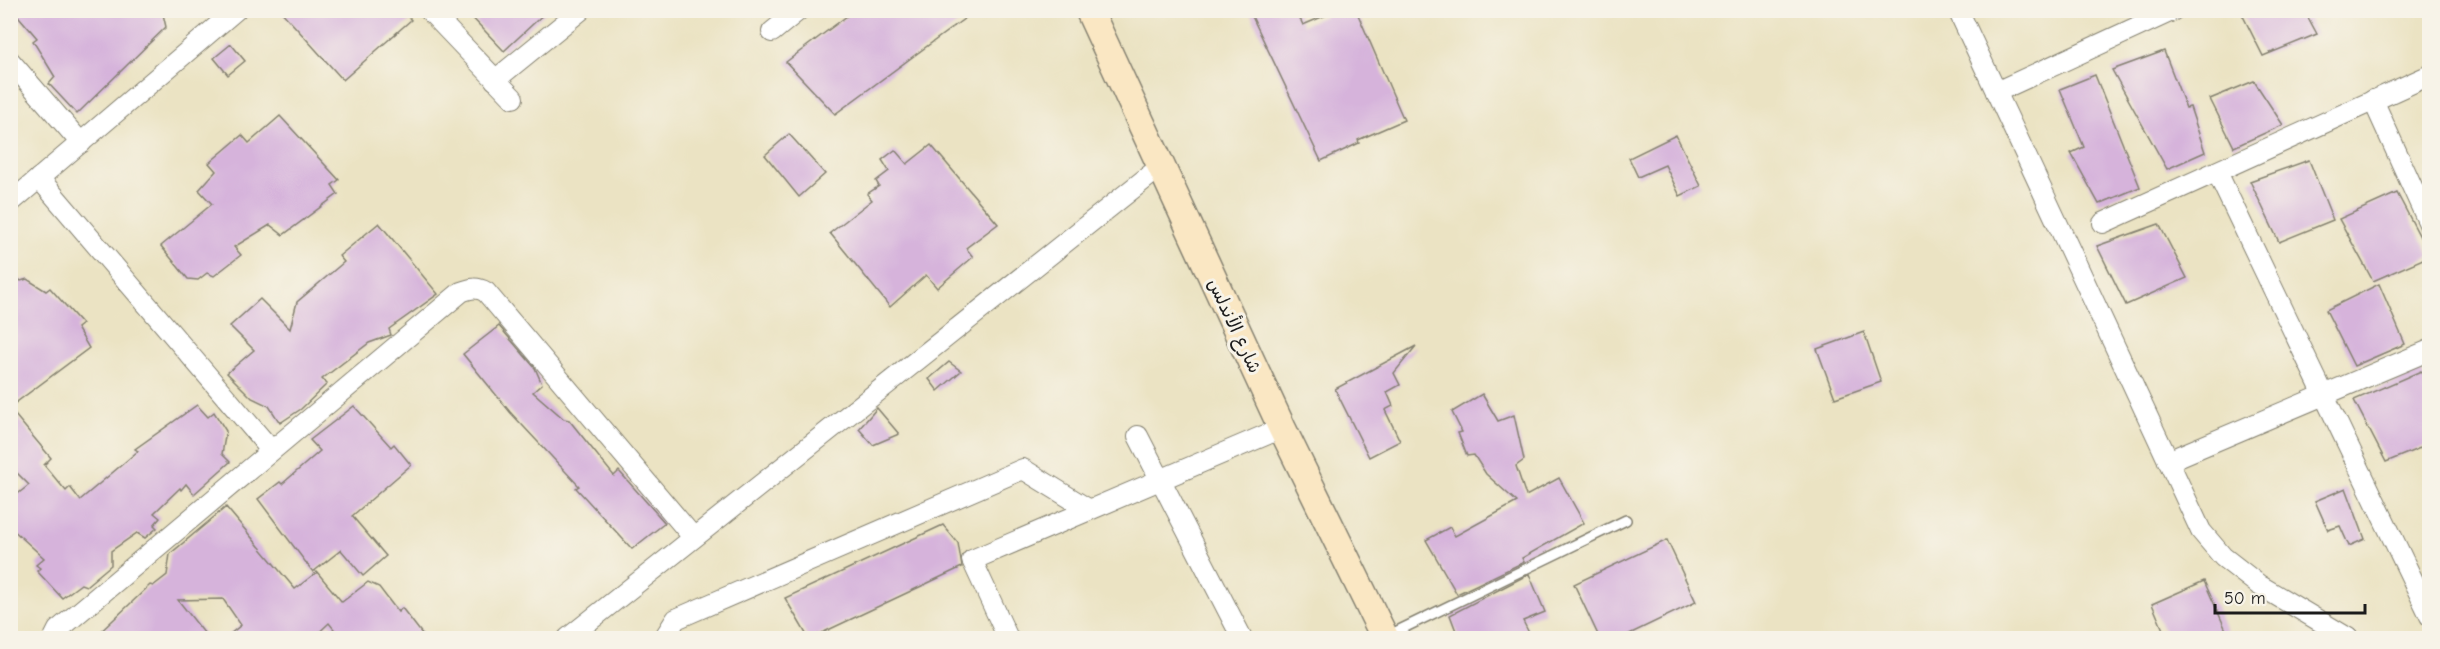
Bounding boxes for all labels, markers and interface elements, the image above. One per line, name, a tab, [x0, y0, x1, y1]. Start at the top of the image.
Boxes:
street label: شارع الأندلس	[1202, 275, 1267, 377]
scale bar	[2215, 577, 2365, 615]
text: 50 m	[2224, 588, 2266, 609]

